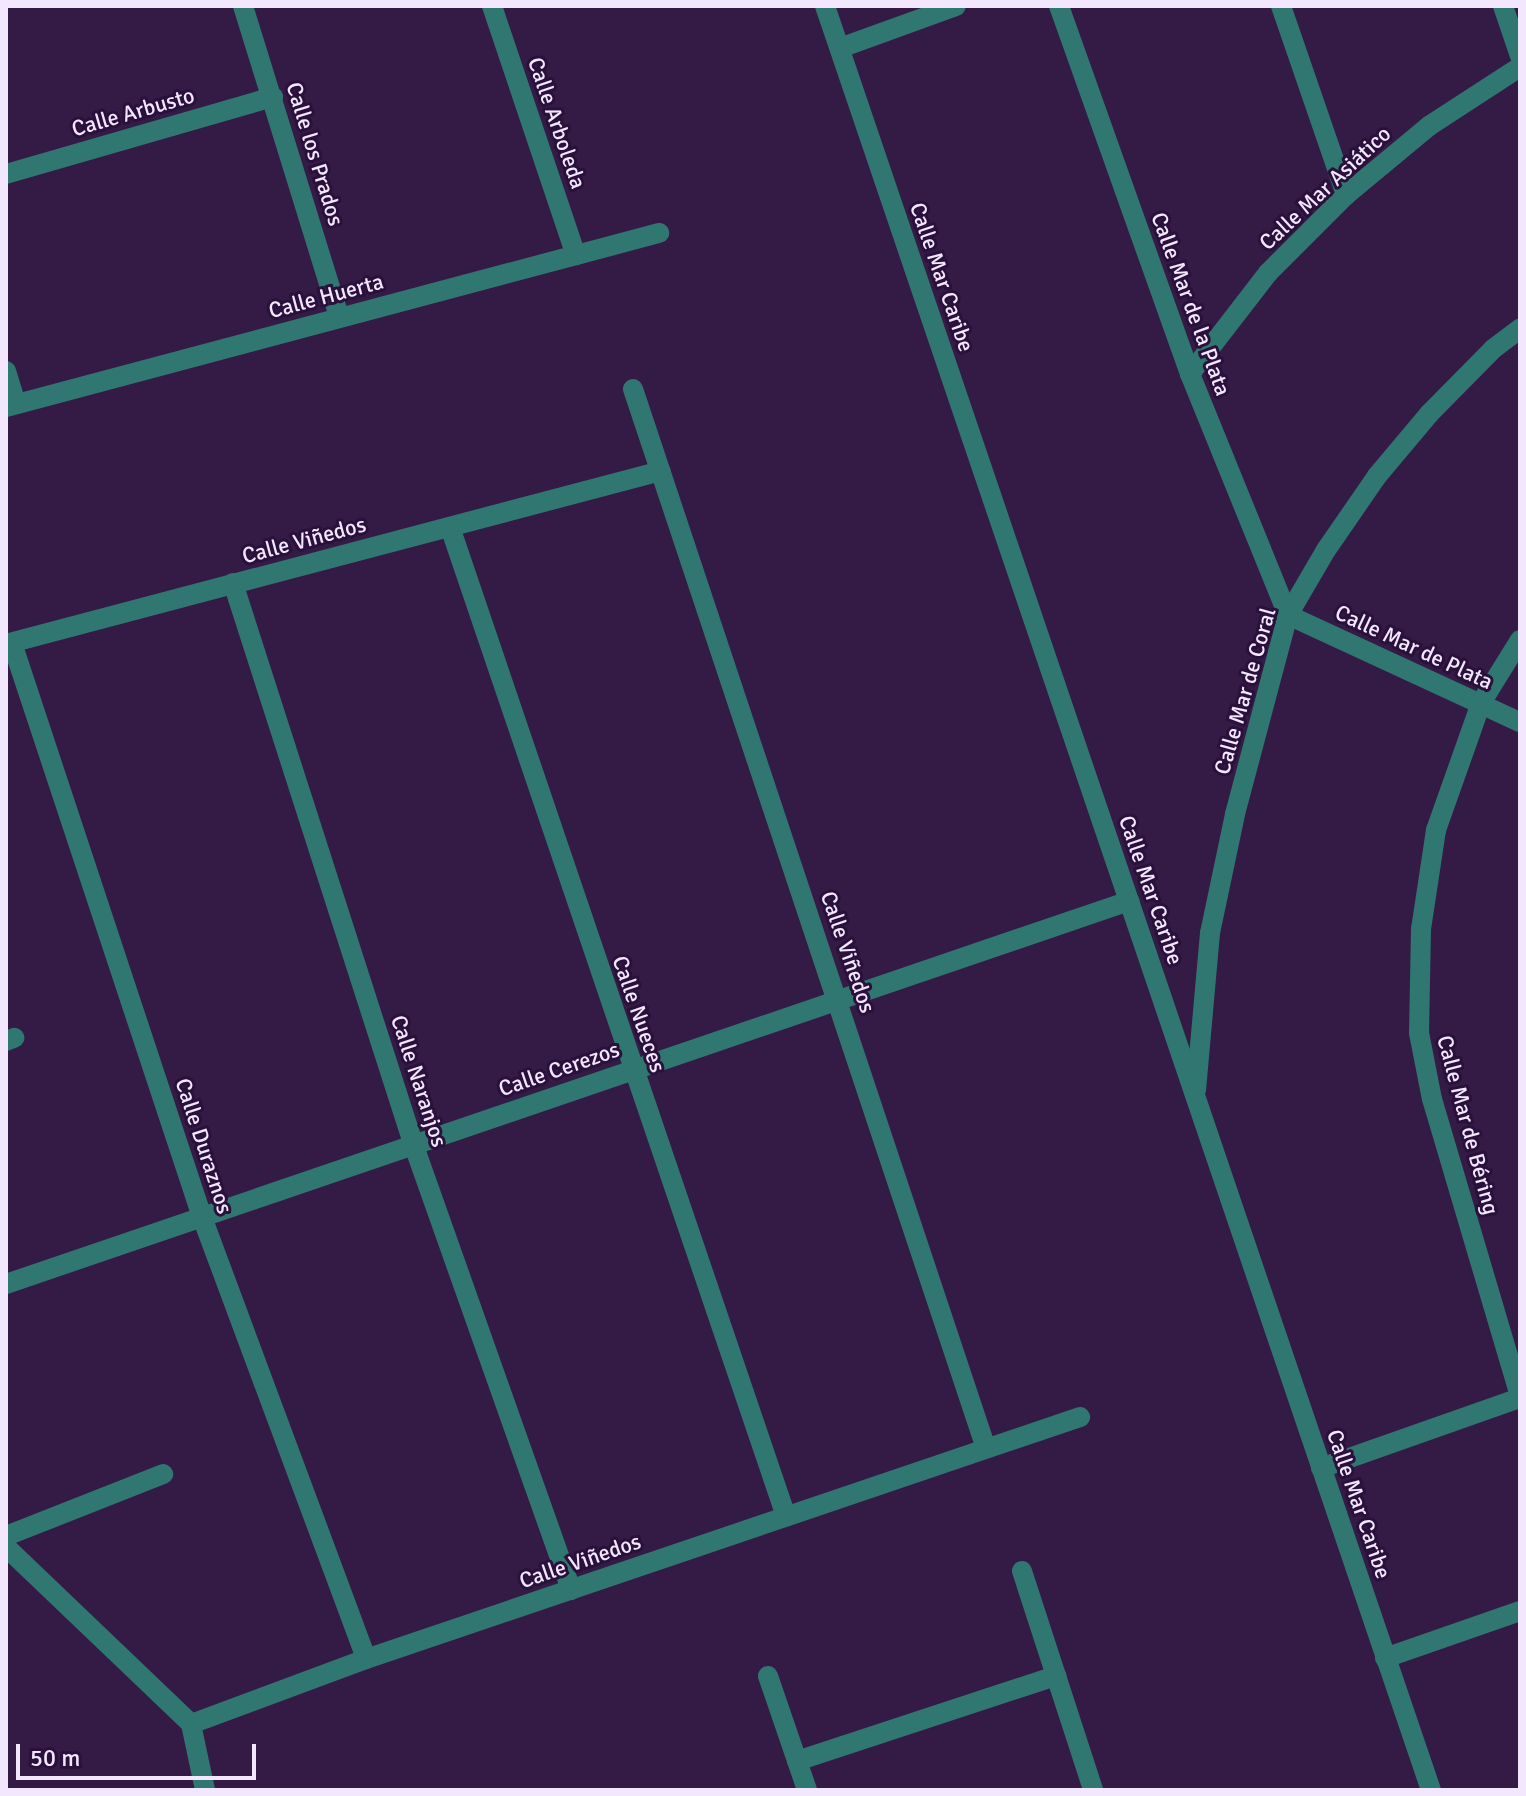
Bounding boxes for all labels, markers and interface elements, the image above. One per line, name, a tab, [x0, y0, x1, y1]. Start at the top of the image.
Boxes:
street label: Calle Arboleda	[522, 54, 592, 192]
street label: Calle los Prados	[281, 79, 349, 229]
street label: Calle Arbusto	[69, 82, 197, 142]
street label: Calle Mar Asiático	[1254, 120, 1396, 256]
street label: Calle Mar Caribe	[904, 199, 980, 355]
street label: Calle Mar de la Plata	[1146, 209, 1236, 399]
street label: Calle Huerta	[266, 268, 386, 324]
street label: Calle Viñedos	[239, 511, 369, 569]
street label: Calle Mar de Plata	[1331, 599, 1497, 695]
street label: Calle Mar de Coral	[1209, 605, 1281, 777]
street label: Calle Mar Caribe	[1113, 812, 1189, 968]
street label: Calle Viñedos	[815, 888, 881, 1016]
street label: Calle Nueces	[607, 952, 671, 1076]
street label: Calle Naranjos	[385, 1012, 453, 1150]
street label: Calle Mar de Béring	[1431, 1033, 1505, 1217]
street label: Calle Cerezos	[495, 1036, 623, 1102]
street label: Calle Duraznos	[170, 1075, 238, 1217]
street label: Calle Mar Caribe	[1321, 1426, 1397, 1582]
street label: Calle Viñedos	[516, 1528, 644, 1594]
scale bar	[20, 1728, 260, 1778]
text: 50 m	[30, 1743, 80, 1773]

